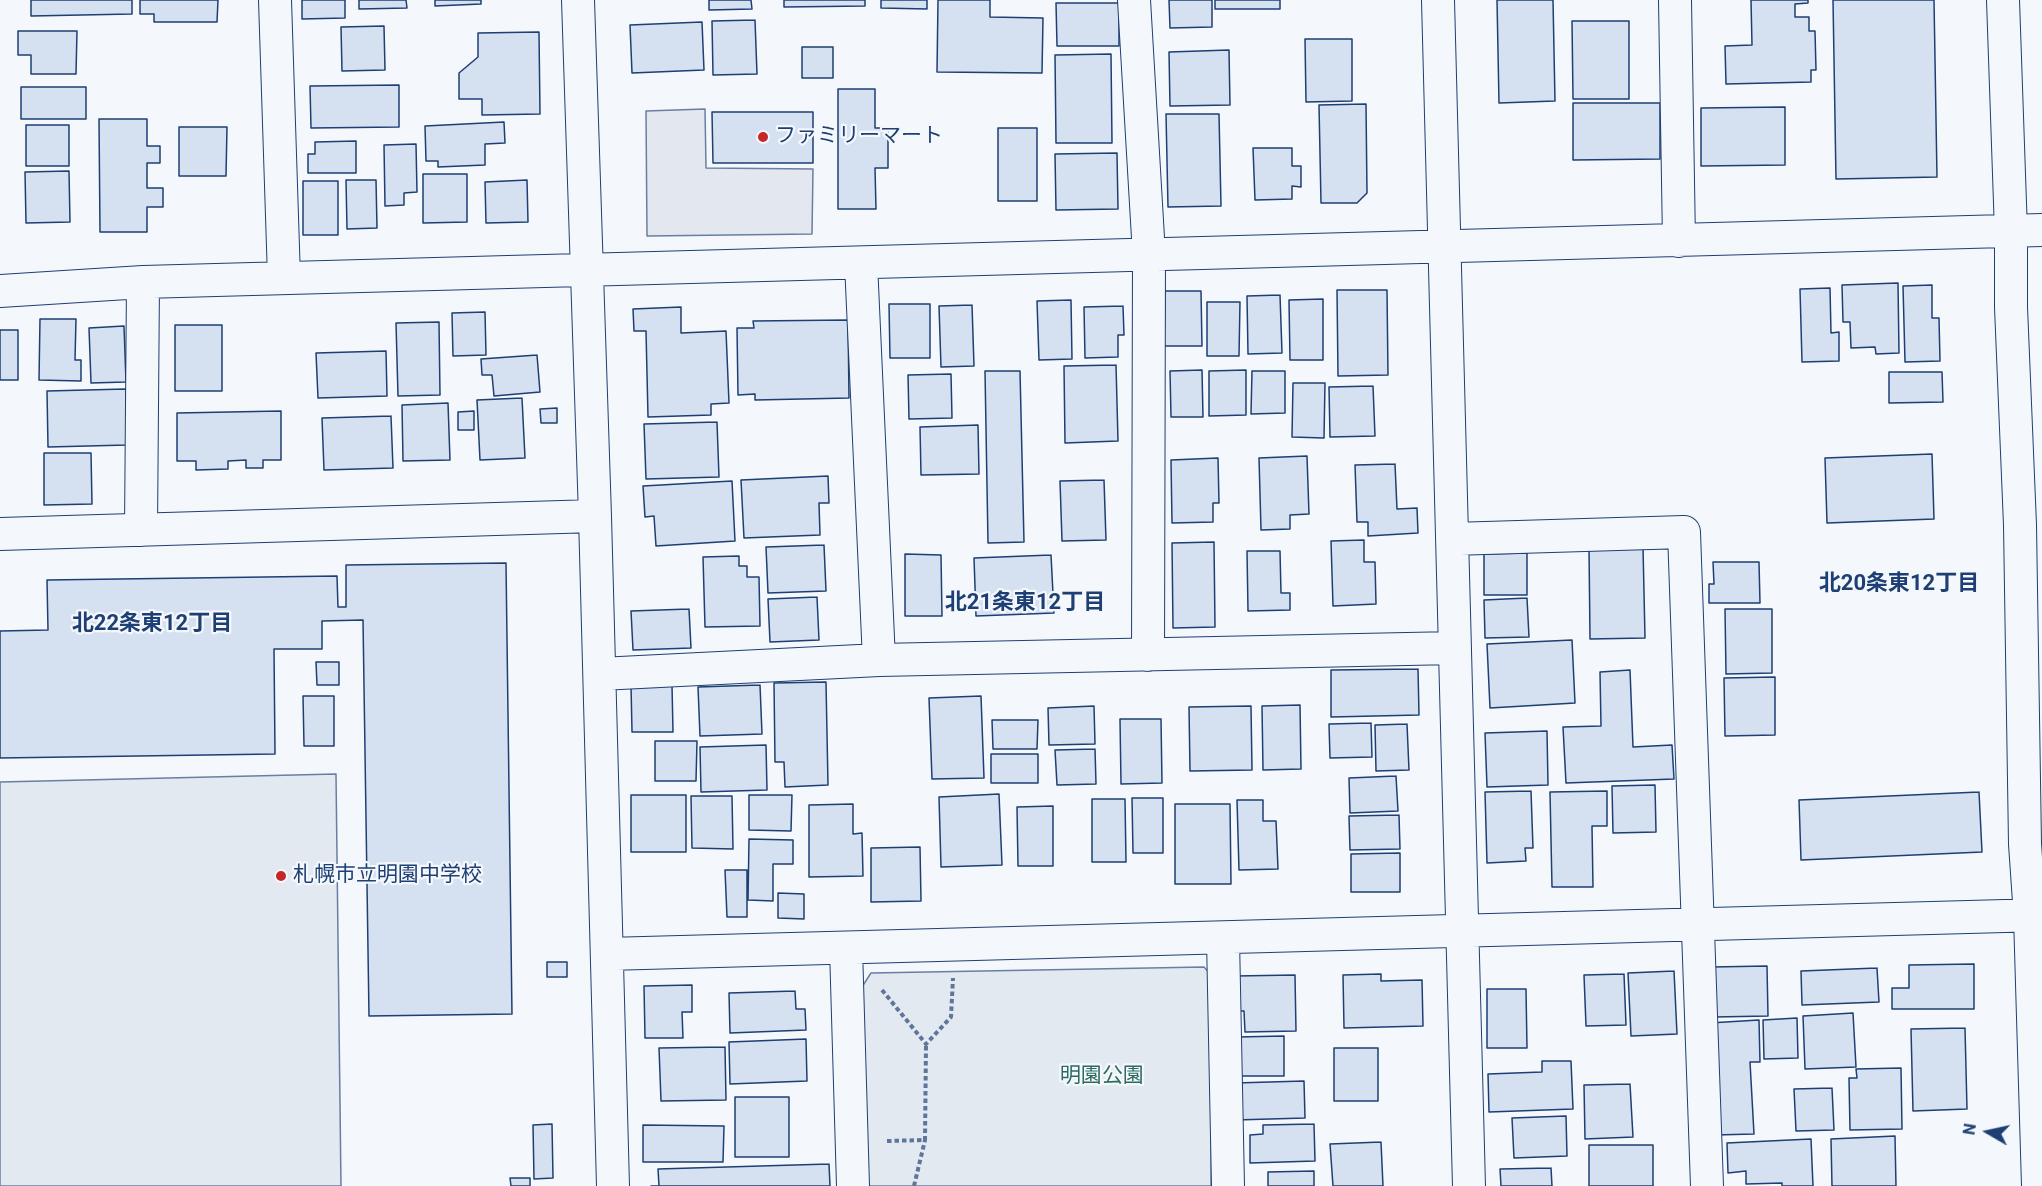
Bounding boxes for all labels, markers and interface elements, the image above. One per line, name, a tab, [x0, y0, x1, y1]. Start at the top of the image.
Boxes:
place label: ファミリーマート	[775, 124, 943, 150]
marker: ファミリーマート	[756, 130, 770, 144]
district label: 北20条東12丁目	[1819, 571, 1979, 597]
district label: 北21条東12丁目	[945, 590, 1105, 616]
district label: 北22条東12丁目	[72, 611, 232, 637]
place label: 札幌市立明園中学校	[293, 863, 482, 889]
marker: 札幌市立明園中学校	[274, 869, 288, 883]
park label: 明園公園	[1060, 1064, 1144, 1090]
north arrow	[1958, 1102, 2018, 1162]
text: N	[1959, 1122, 1980, 1136]

